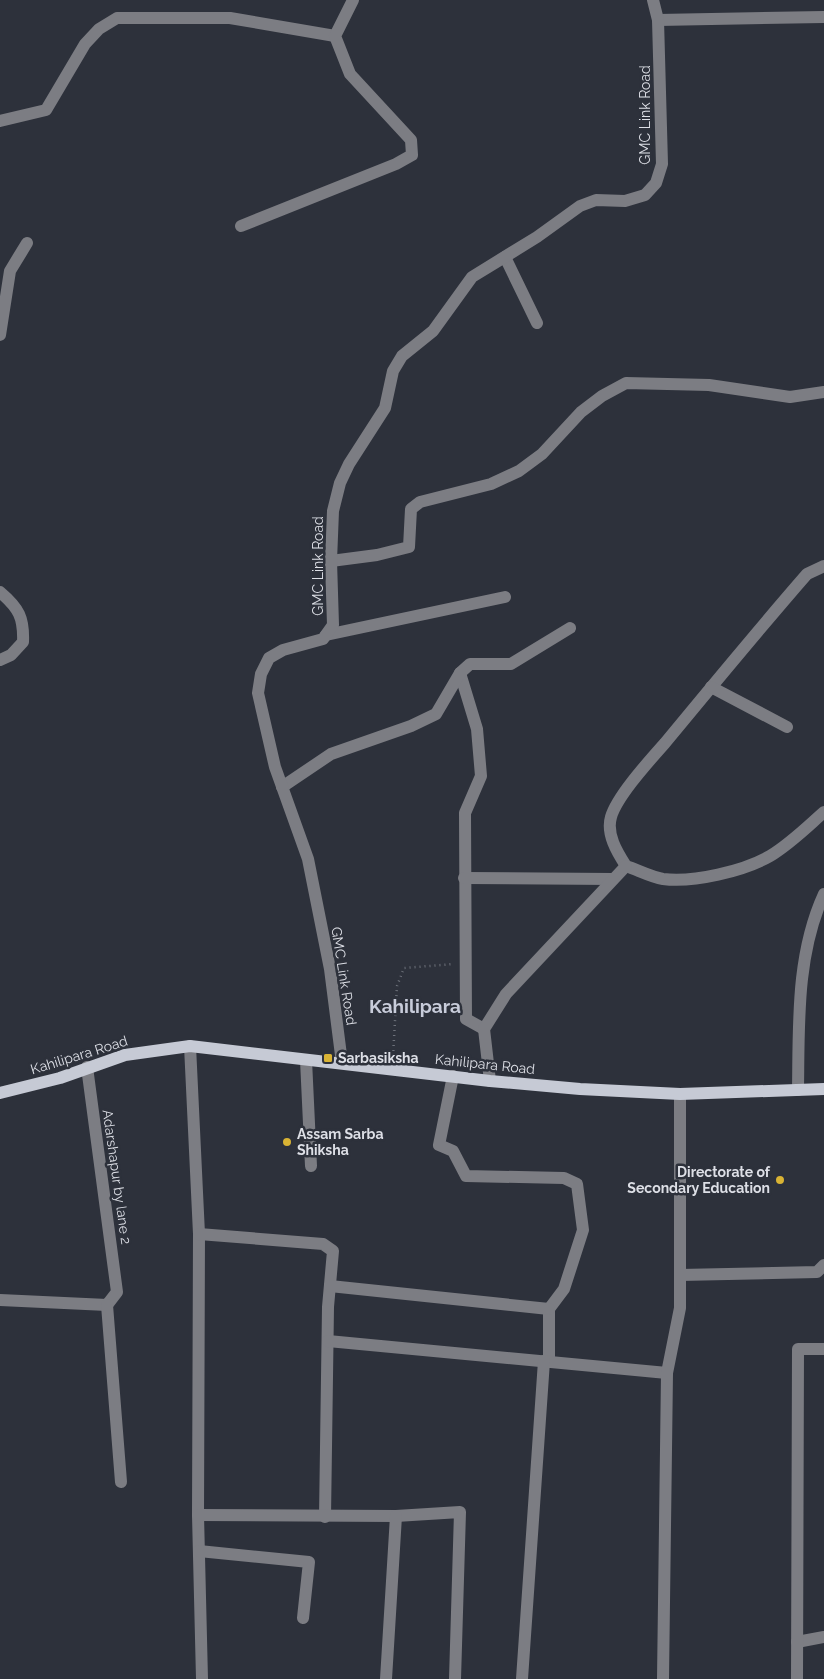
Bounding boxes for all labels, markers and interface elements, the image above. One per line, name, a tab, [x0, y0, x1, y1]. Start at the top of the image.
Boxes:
street label: GMC Link Road	[637, 65, 653, 165]
street label: GMC Link Road	[310, 516, 326, 616]
street label: GMC Link Road	[328, 926, 360, 1026]
district label: Kahilipara	[369, 995, 461, 1017]
street label: Kahilipara Road	[29, 1033, 129, 1077]
place label: Sarbasiksha	[338, 1050, 419, 1066]
street label: Kahilipara Road	[434, 1051, 536, 1077]
marker: Sarbasiksha	[322, 1052, 334, 1064]
street label: Adarshapur by lane 2	[100, 1109, 134, 1245]
place label: Assam Sarba Shiksha	[297, 1126, 383, 1158]
marker: Assam Sarba Shiksha	[281, 1136, 293, 1148]
place label: Directorate of Secondary Education	[627, 1164, 771, 1196]
marker: Directorate of Secondary Education	[774, 1174, 786, 1186]

